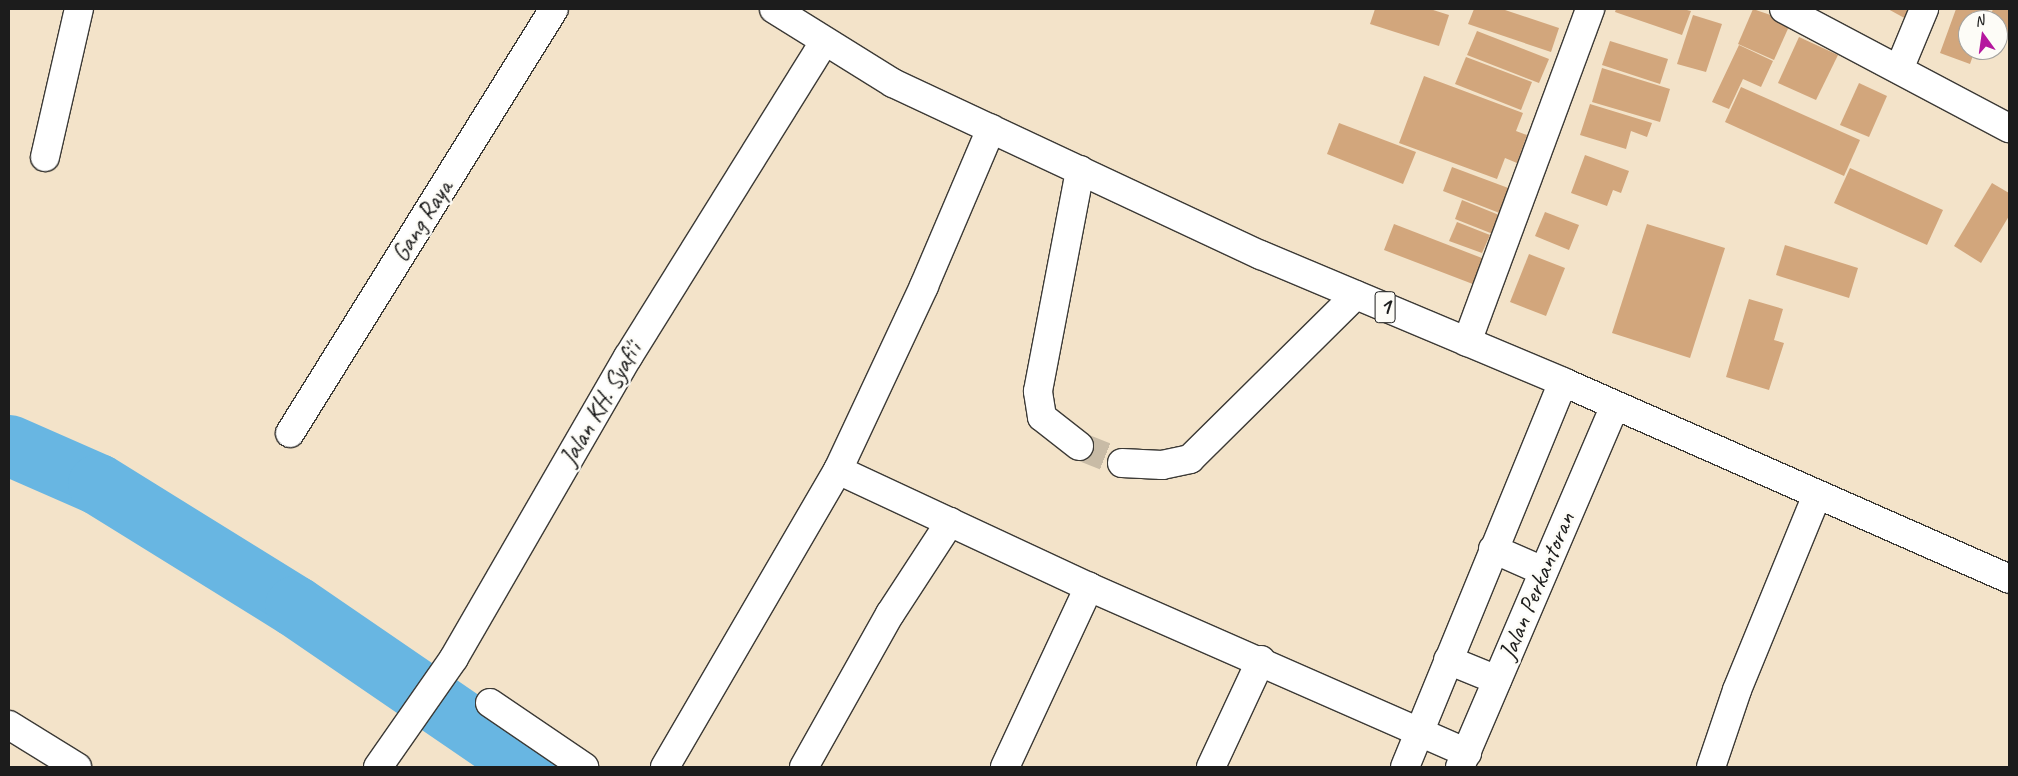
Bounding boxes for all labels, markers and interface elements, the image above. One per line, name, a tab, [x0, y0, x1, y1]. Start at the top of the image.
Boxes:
north arrow	[1958, 10, 2008, 60]
text: N	[1973, 12, 1986, 30]
street label: Gang Raya	[385, 174, 459, 268]
road number: 1	[1374, 286, 1396, 328]
street label: Jalan KH. Syafi'i	[554, 337, 648, 471]
street label: Jalan Perkantoran	[1493, 508, 1581, 664]

